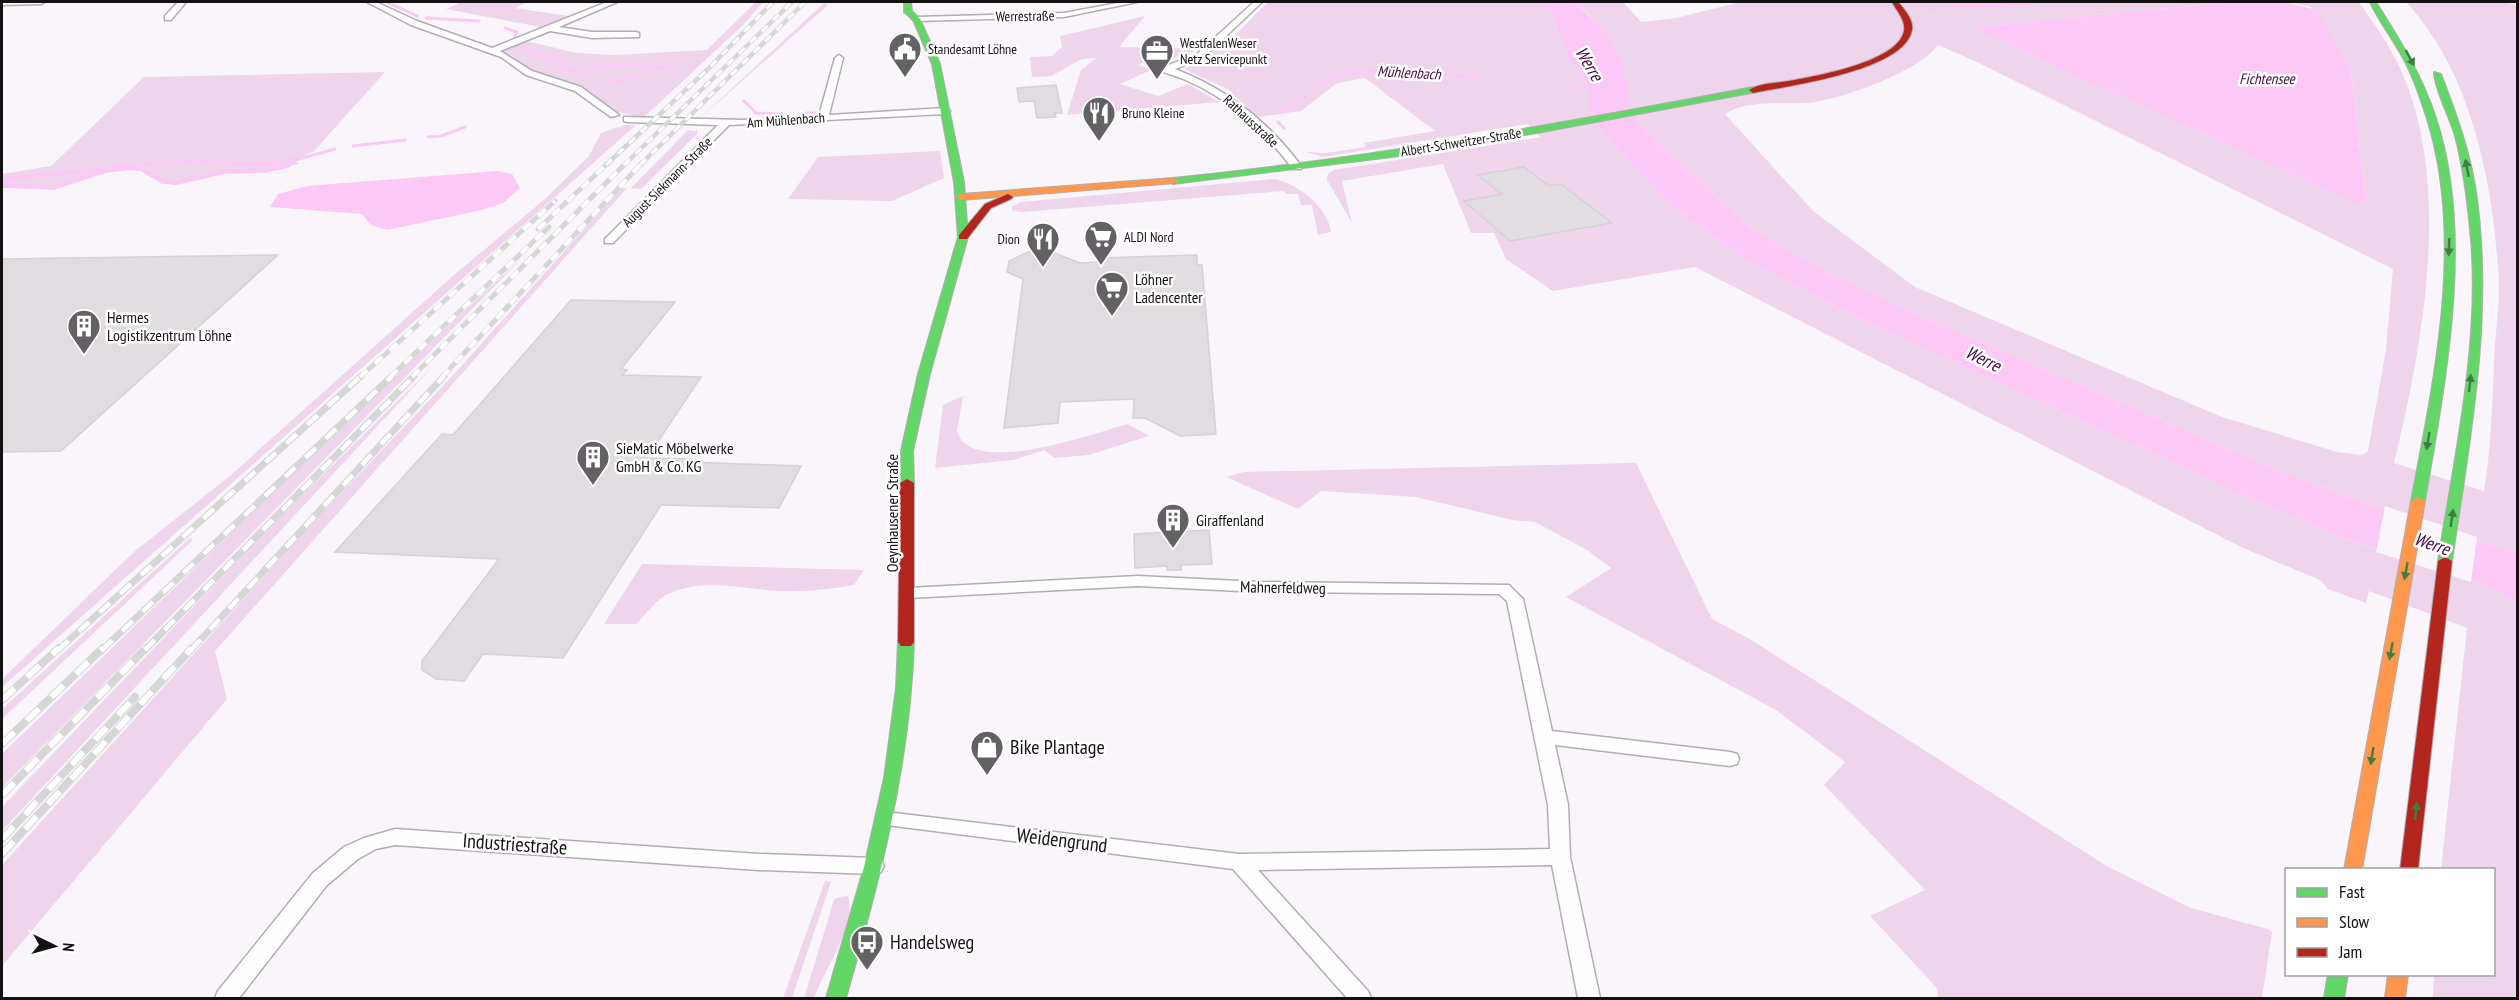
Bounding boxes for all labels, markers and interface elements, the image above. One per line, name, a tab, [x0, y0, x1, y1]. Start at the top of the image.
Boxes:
street label: Werrestraße	[995, 6, 1055, 26]
public building icon: Standesamt Löhne	[887, 31, 923, 78]
office icon: WestfalenWeser Netz Servicepunkt	[1139, 33, 1175, 80]
place label: WestfalenWeser Netz Servicepunkt	[1180, 34, 1267, 68]
place label: Standesamt Löhne	[928, 40, 1017, 58]
water label: Werre	[1570, 42, 1609, 87]
one-way arrow	[2405, 50, 2415, 67]
water label: Mühlenbach	[1377, 61, 1443, 84]
water label: Fichtensee	[2239, 69, 2296, 88]
street label: Rathausstraße	[1219, 91, 1283, 151]
restaurant icon: Bruno Kleine	[1081, 95, 1117, 142]
place label: Bruno Kleine	[1122, 104, 1185, 122]
street label: Am Mühlenbach	[747, 108, 825, 132]
street label: Albert-Schweitzer-Straße	[1399, 124, 1523, 160]
street label: August-Siekmann-Straße	[618, 133, 716, 231]
one-way arrow	[2462, 158, 2471, 177]
supermarket icon: ALDI Nord	[1083, 219, 1119, 266]
restaurant icon: Dion	[1025, 221, 1061, 268]
place label: ALDI Nord	[1124, 228, 1174, 246]
place label: Dion	[997, 230, 1020, 248]
one-way arrow	[2445, 238, 2454, 257]
place label: Löhner Ladencenter	[1135, 269, 1203, 307]
supermarket icon: Löhner Ladencenter	[1094, 270, 1130, 317]
place label: Hermes Logistikzentrum Löhne	[107, 307, 232, 345]
building icon: Hermes Logistikzentrum Löhne	[66, 308, 102, 355]
water label: Werre	[1962, 340, 2006, 378]
one-way arrow	[2465, 374, 2475, 393]
one-way arrow	[2424, 432, 2433, 451]
place label: SieMatic Möbelwerke GmbH & Co. KG	[616, 438, 734, 476]
building icon: SieMatic Möbelwerke GmbH & Co. KG	[575, 439, 611, 486]
street label: Oeynhausener Straße	[882, 454, 902, 572]
building icon: Giraffenland	[1155, 502, 1191, 549]
one-way arrow	[2447, 508, 2456, 527]
place label: Giraffenland	[1196, 510, 1264, 530]
water label: Werre	[2411, 527, 2454, 561]
one-way arrow	[2401, 562, 2410, 581]
street label: Mahnerfeldweg	[1240, 576, 1326, 598]
one-way arrow	[2386, 641, 2395, 660]
shop icon: Bike Plantage	[969, 729, 1005, 776]
place label: Bike Plantage	[1010, 734, 1105, 760]
one-way arrow	[2367, 747, 2376, 766]
one-way arrow	[2411, 802, 2420, 821]
street label: Weidengrund	[1015, 822, 1109, 858]
street label: Industriestraße	[462, 827, 568, 861]
legend	[2285, 868, 2495, 976]
text: Fast	[2339, 880, 2365, 903]
text: Slow	[2339, 910, 2370, 933]
north arrow	[24, 916, 84, 976]
bus stop icon: Handelsweg	[849, 924, 885, 971]
place label: Handelsweg	[890, 929, 974, 955]
text: Jam	[2338, 940, 2362, 963]
text: N	[59, 942, 79, 952]

